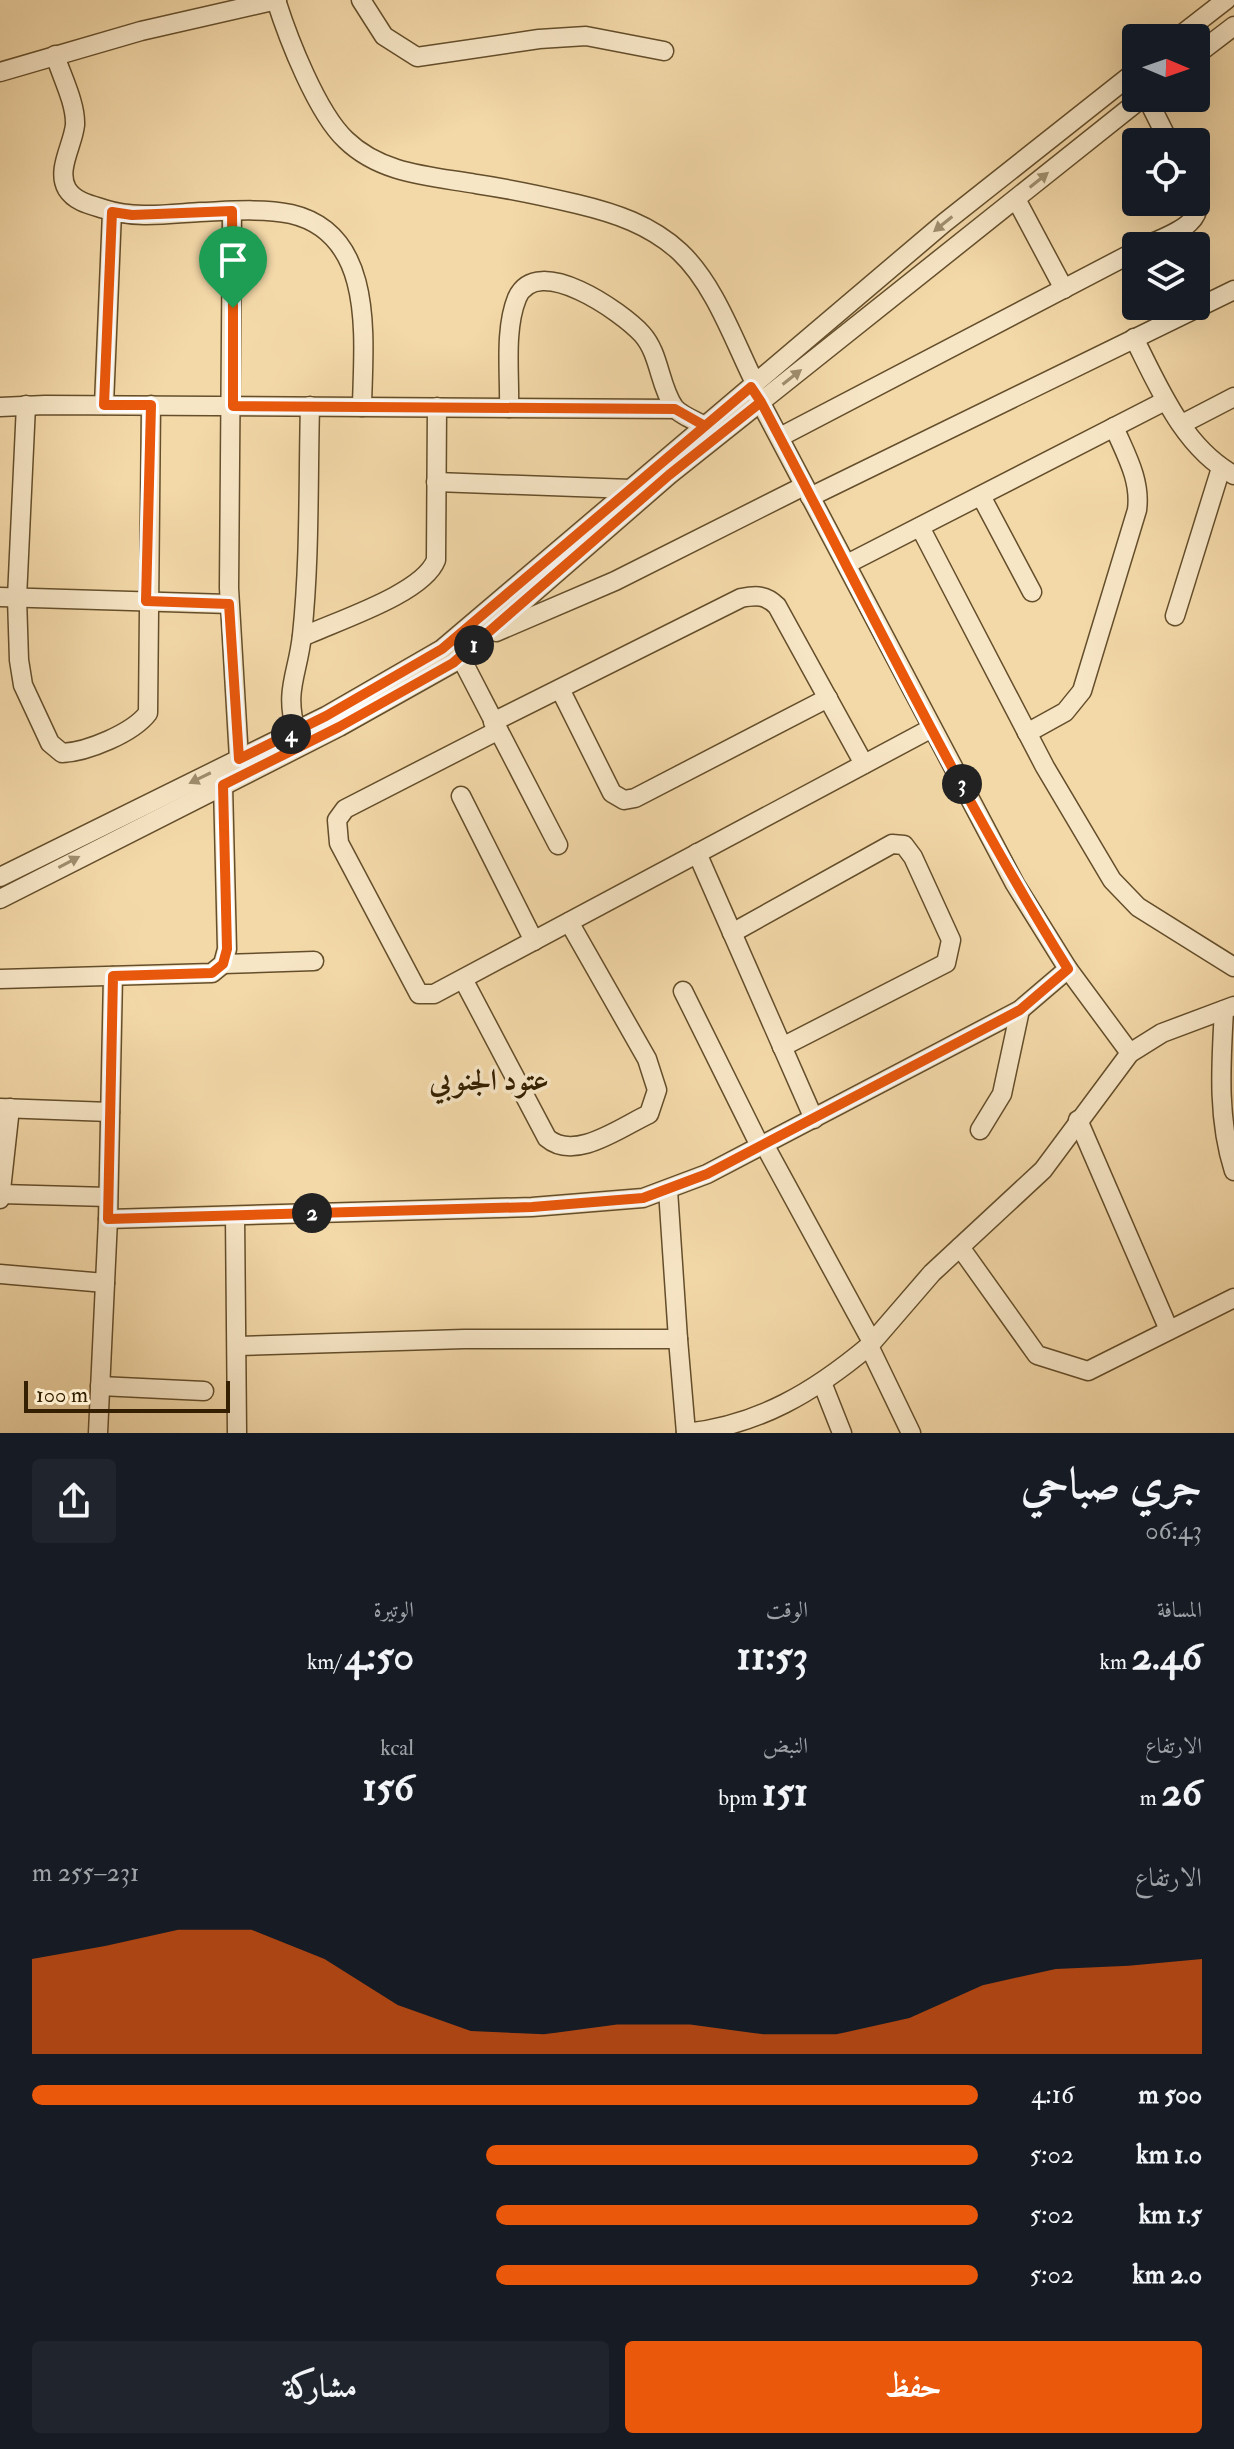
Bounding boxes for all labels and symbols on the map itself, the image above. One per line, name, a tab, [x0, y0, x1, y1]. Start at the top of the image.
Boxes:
north arrow	[1122, 24, 1210, 112]
one-way arrow	[1029, 173, 1049, 189]
one-way arrow	[933, 215, 954, 232]
pin	[199, 226, 267, 308]
one-way arrow	[782, 369, 802, 386]
pin: 1	[454, 625, 494, 665]
pin: 4	[271, 714, 311, 754]
pin: 3	[942, 764, 982, 804]
one-way arrow	[189, 771, 212, 785]
one-way arrow	[58, 856, 80, 870]
district label: عتود الجنوبي	[428, 1062, 549, 1105]
pin: 2	[292, 1193, 332, 1233]
scale bar	[24, 1377, 230, 1413]

